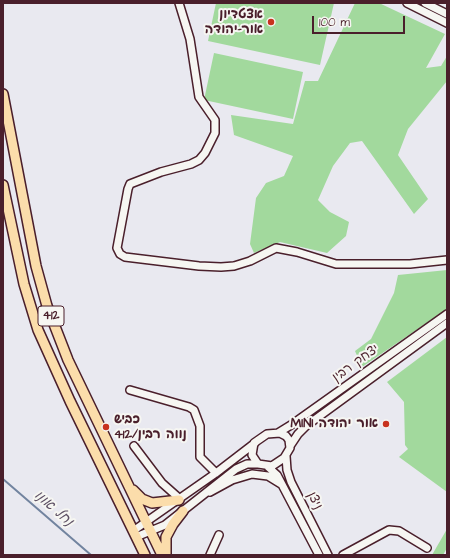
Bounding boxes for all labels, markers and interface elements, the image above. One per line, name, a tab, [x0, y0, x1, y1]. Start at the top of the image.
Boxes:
place label: אצטדיון אור-יהודה	[205, 7, 263, 38]
scale bar	[314, 8, 407, 34]
text: 100 m	[319, 14, 350, 31]
marker: אצטדיון אור-יהודה	[266, 17, 276, 27]
road number: 412	[38, 306, 64, 326]
street label: יצחק רבין	[330, 342, 382, 386]
place label: כביש 412/נווה רבין	[114, 412, 187, 443]
place label: MINI אור יהודה	[291, 416, 378, 432]
marker: MINI אור יהודה	[381, 419, 391, 429]
marker: כביש 412/נווה רבין	[101, 422, 111, 432]
water label: נחל אונו	[30, 488, 76, 530]
street label: ניצן	[303, 489, 325, 513]

